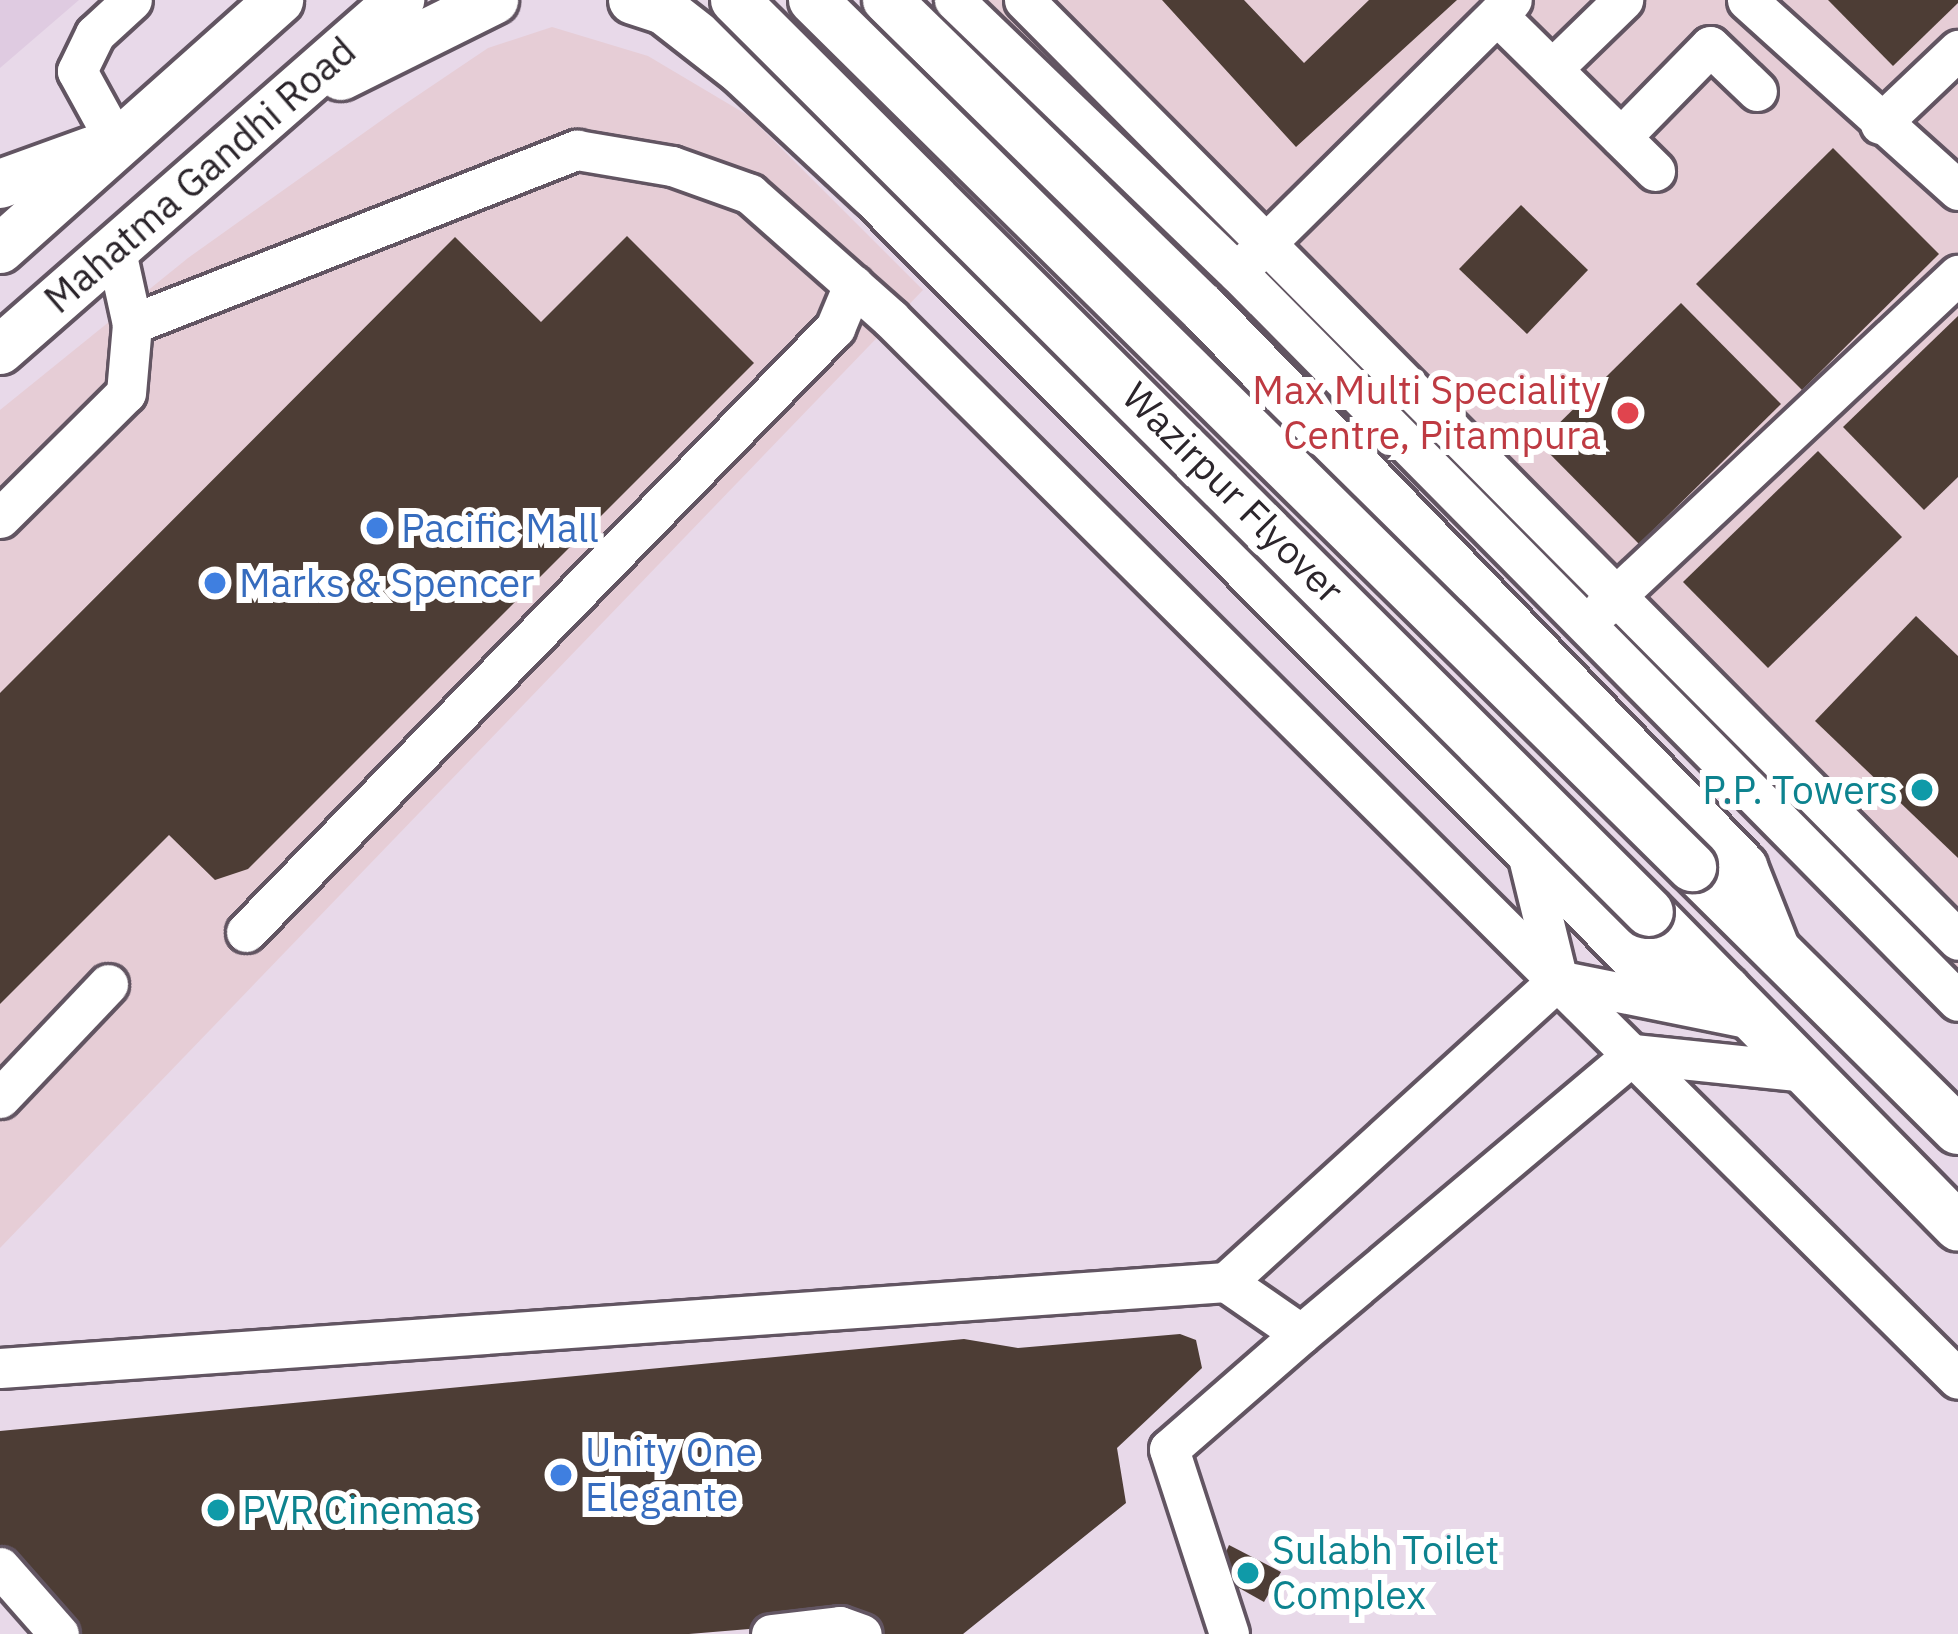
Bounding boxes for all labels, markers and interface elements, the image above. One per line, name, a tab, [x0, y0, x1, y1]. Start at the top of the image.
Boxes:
street label: Mahatma Gandhi Road	[35, 27, 365, 323]
place label: Max Multi Speciality Centre, Pitampura	[1252, 368, 1601, 459]
street label: Wazirpur Flyover	[1113, 373, 1353, 613]
marker: Max Multi Speciality Centre, Pitampura	[1612, 397, 1644, 429]
place label: Pacific Mall	[401, 505, 599, 551]
marker: Pacific Mall	[364, 515, 390, 541]
place label: Marks & Spencer	[239, 560, 534, 606]
marker: Marks & Spencer	[202, 570, 228, 596]
place label: P.P. Towers	[1702, 767, 1898, 813]
marker: P.P. Towers	[1909, 777, 1935, 803]
place label: Unity One Elegante	[585, 1430, 757, 1521]
marker: Unity One Elegante	[548, 1462, 574, 1488]
place label: PVR Cinemas	[242, 1487, 475, 1533]
marker: PVR Cinemas	[205, 1497, 231, 1523]
place label: Sulabh Toilet Complex	[1272, 1528, 1499, 1619]
marker: Sulabh Toilet Complex	[1235, 1560, 1261, 1586]

